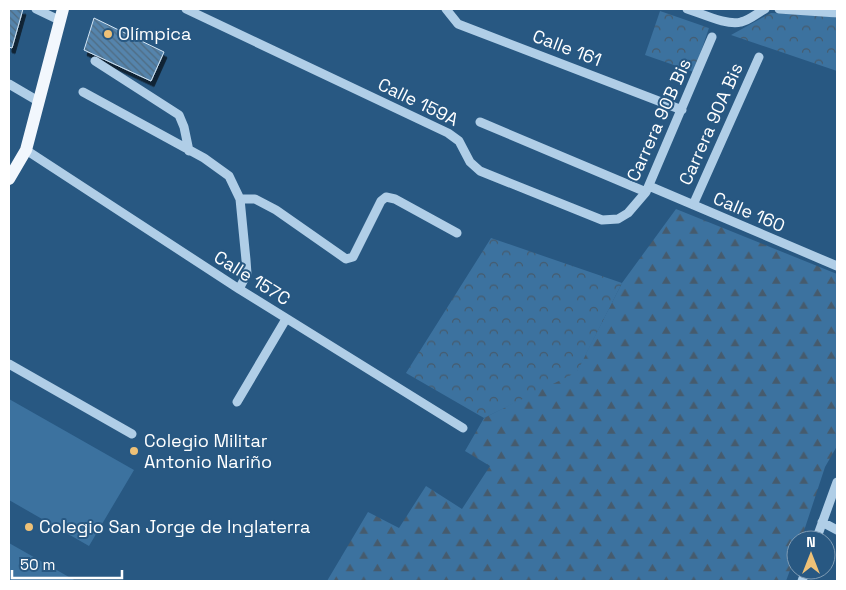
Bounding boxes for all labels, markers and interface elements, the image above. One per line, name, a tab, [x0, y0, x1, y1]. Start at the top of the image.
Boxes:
place label: Olímpica	[118, 22, 191, 45]
street label: Calle 161	[529, 24, 605, 71]
marker: Olímpica	[102, 28, 114, 40]
street label: Carrera 90B Bis	[621, 55, 696, 185]
street label: Carrera 90A Bis	[673, 59, 748, 188]
street label: Calle 159A	[374, 72, 462, 131]
street label: Calle 160	[710, 186, 789, 237]
street label: Calle 157C	[210, 245, 295, 310]
place label: Colegio Militar Antonio Nariño	[144, 429, 272, 473]
marker: Colegio Militar Antonio Nariño	[128, 445, 140, 457]
place label: Colegio San Jorge de Inglaterra	[39, 515, 310, 538]
marker: Colegio San Jorge de Inglaterra	[23, 521, 35, 533]
north arrow	[786, 530, 836, 580]
text: N	[806, 533, 816, 551]
scale bar	[12, 548, 122, 580]
text: 50 m	[20, 555, 55, 574]

